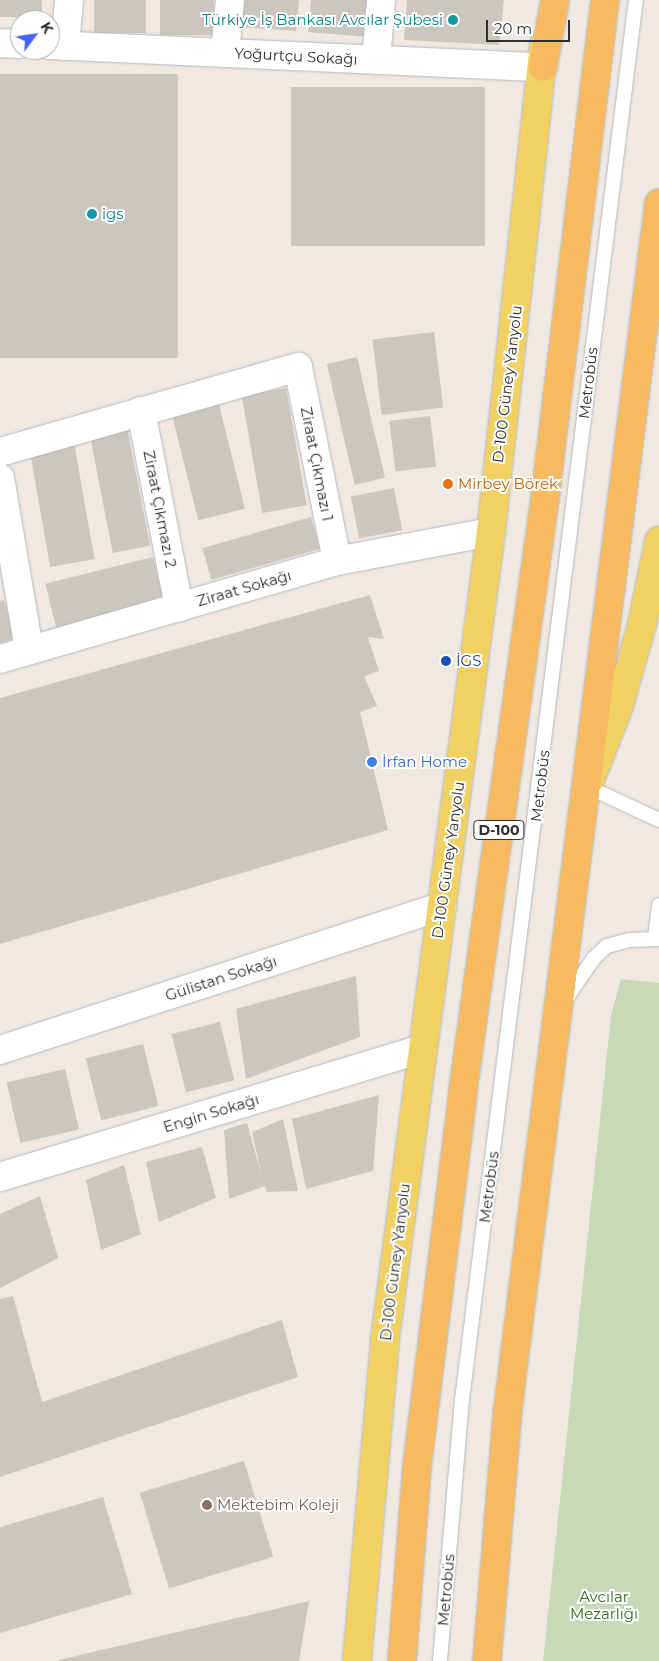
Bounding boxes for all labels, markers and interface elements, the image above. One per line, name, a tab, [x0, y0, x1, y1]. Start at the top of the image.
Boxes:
north arrow	[10, 10, 60, 60]
scale bar	[489, 10, 573, 42]
place label: Türkiye İş Bankası Avcılar Şubesi	[202, 11, 443, 29]
marker: Türkiye İş Bankası Avcılar Şubesi	[447, 14, 459, 26]
text: K	[37, 19, 57, 37]
text: 20 m	[494, 19, 532, 38]
street label: Yoğurtçu Sokağı	[234, 44, 358, 68]
place label: igs	[102, 205, 124, 223]
marker: igs	[86, 208, 98, 220]
street label: D-100 Güney Yanyolu	[488, 304, 526, 464]
street label: Metrobüs	[575, 346, 601, 420]
street label: Ziraat Çıkmazı 1	[297, 405, 337, 523]
street label: Ziraat Çıkmazı 2	[140, 449, 180, 569]
place label: Mirbey Börek	[458, 475, 558, 493]
marker: Mirbey Börek	[442, 478, 454, 490]
street label: Ziraat Sokağı	[195, 566, 293, 610]
place label: İGS	[456, 652, 481, 670]
marker: İGS	[440, 655, 452, 667]
street label: Metrobüs	[527, 749, 553, 823]
place label: İrfan Home	[382, 753, 467, 771]
marker: İrfan Home	[366, 756, 378, 768]
street label: D-100 Güney Yanyolu	[428, 780, 468, 940]
road number: D-100	[473, 818, 525, 842]
street label: Gülistan Sokağı	[163, 951, 279, 1005]
street label: Engin Sokağı	[161, 1090, 261, 1136]
street label: Metrobüs	[476, 1150, 502, 1224]
street label: D-100 Güney Yanyolu	[376, 1182, 414, 1342]
place label: Mektebim Koleji	[217, 1496, 339, 1514]
marker: Mektebim Koleji	[201, 1499, 213, 1511]
street label: Metrobüs	[434, 1553, 458, 1627]
park label: Avcılar Mezarlığı	[570, 1587, 638, 1622]

